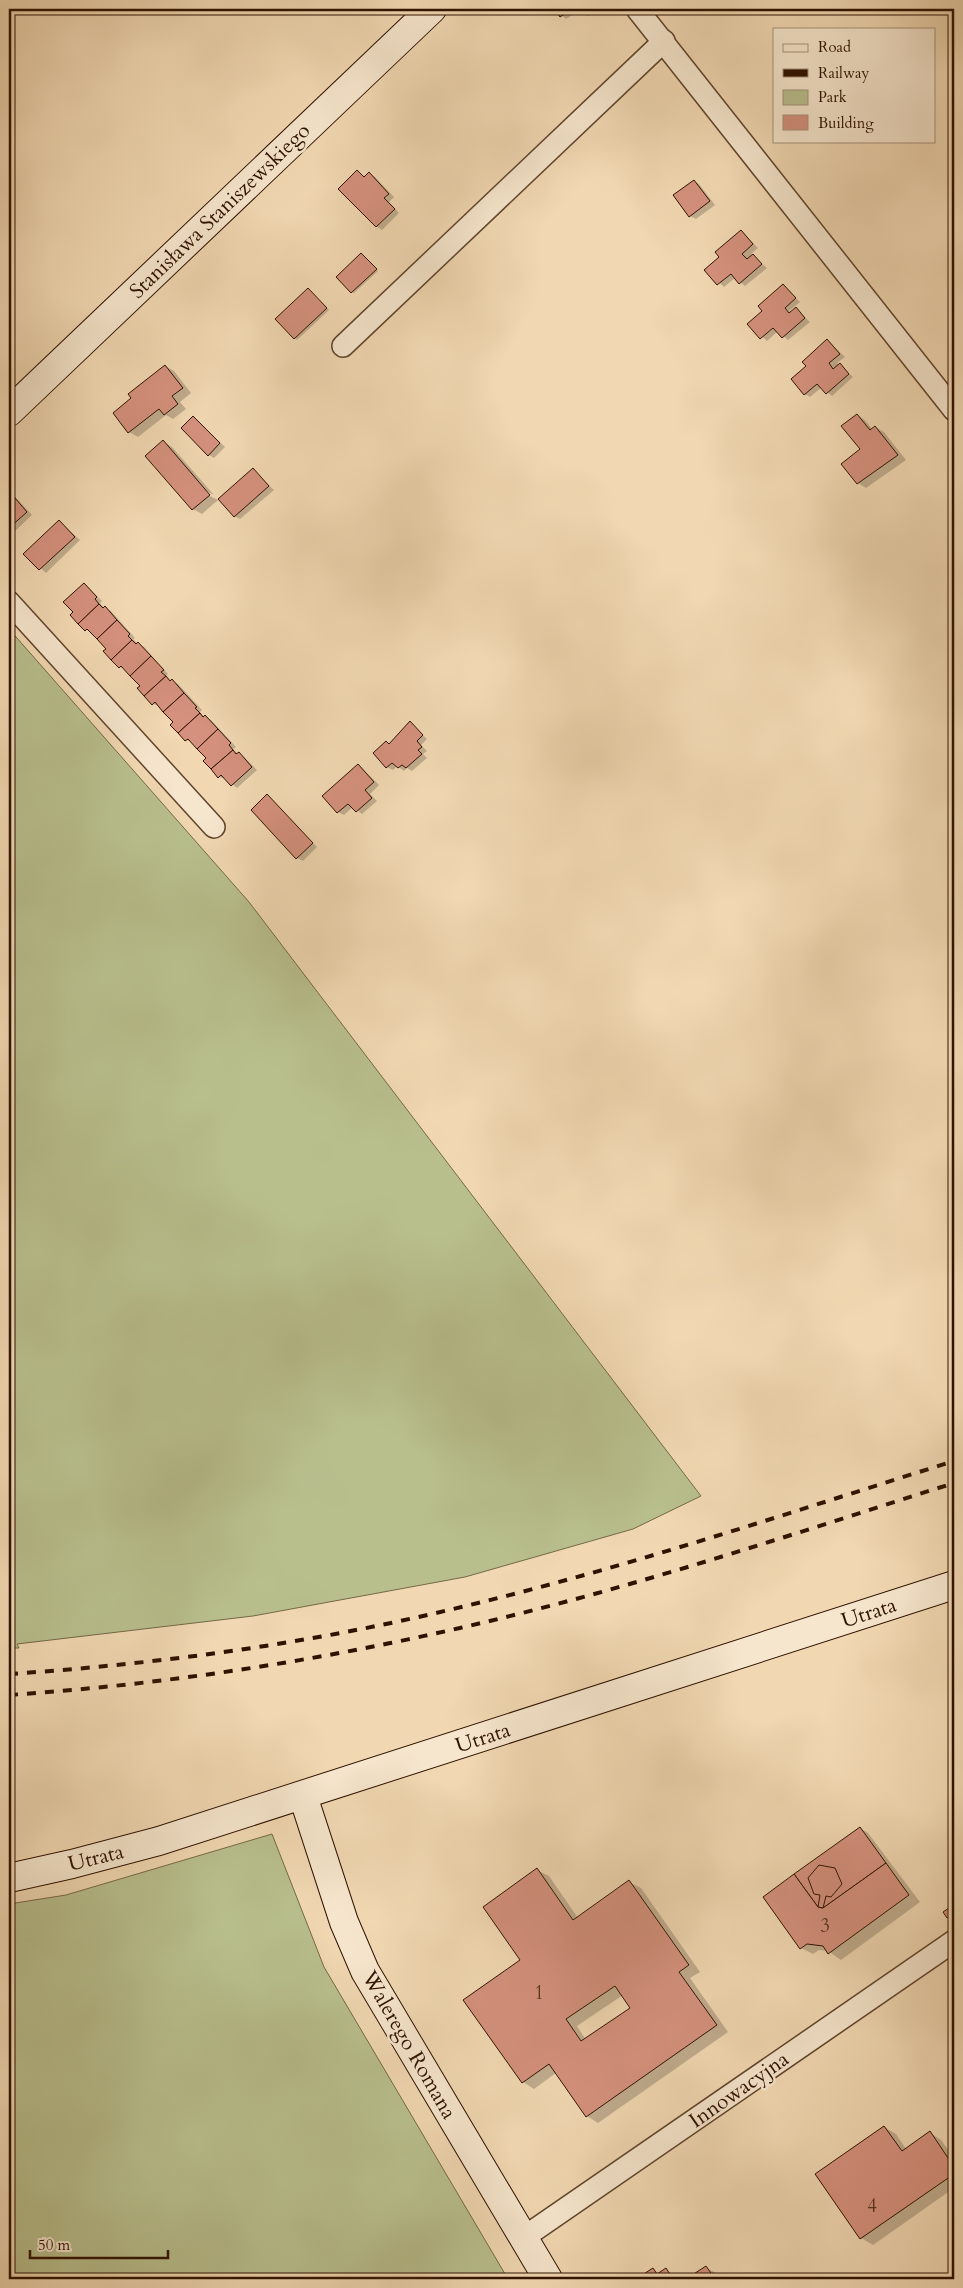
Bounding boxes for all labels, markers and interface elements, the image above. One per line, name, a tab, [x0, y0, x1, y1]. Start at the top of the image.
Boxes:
legend	[773, 28, 936, 142]
text: Road	[818, 37, 851, 57]
text: Railway	[818, 63, 869, 83]
text: Park	[818, 87, 847, 107]
text: Building	[818, 113, 874, 133]
street label: Stanisława Staniszewskiego	[123, 117, 317, 305]
street label: Utrata	[838, 1591, 900, 1635]
street label: Utrata	[452, 1716, 514, 1760]
street label: Utrata	[65, 1837, 127, 1879]
house number: 3	[820, 1913, 830, 1939]
street label: Walerego Romana	[354, 1965, 463, 2125]
house number: 1	[534, 1980, 544, 2006]
street label: Innowacyjna	[683, 2045, 795, 2135]
house number: 4	[867, 2193, 877, 2219]
scale bar	[30, 2228, 168, 2260]
text: 50 m	[38, 2235, 70, 2255]

